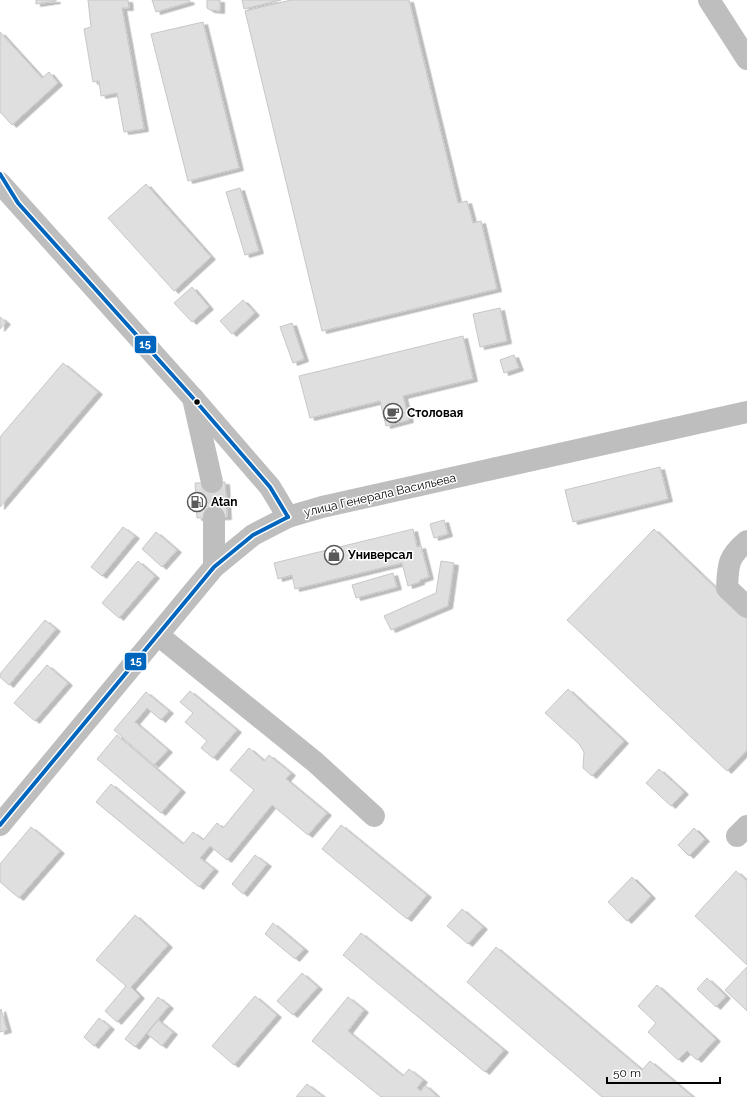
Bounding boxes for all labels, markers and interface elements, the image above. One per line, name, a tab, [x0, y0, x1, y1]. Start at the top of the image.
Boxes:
line badge: 15	[134, 335, 157, 354]
text: 15	[139, 338, 151, 351]
unlabelled marker	[192, 397, 202, 407]
cafe icon: Столовая	[382, 402, 404, 424]
place label: Столовая	[407, 406, 463, 420]
street label: улица Генерала Васильева	[303, 471, 457, 519]
fuel station icon: Atan	[186, 491, 208, 513]
place label: Atan	[211, 495, 238, 509]
shop icon: Универсал	[323, 544, 345, 566]
place label: Универсал	[347, 548, 413, 562]
line badge: 15	[124, 652, 147, 671]
text: 15	[130, 655, 142, 668]
scale bar	[607, 1059, 720, 1085]
text: 50 m	[613, 1066, 641, 1080]

